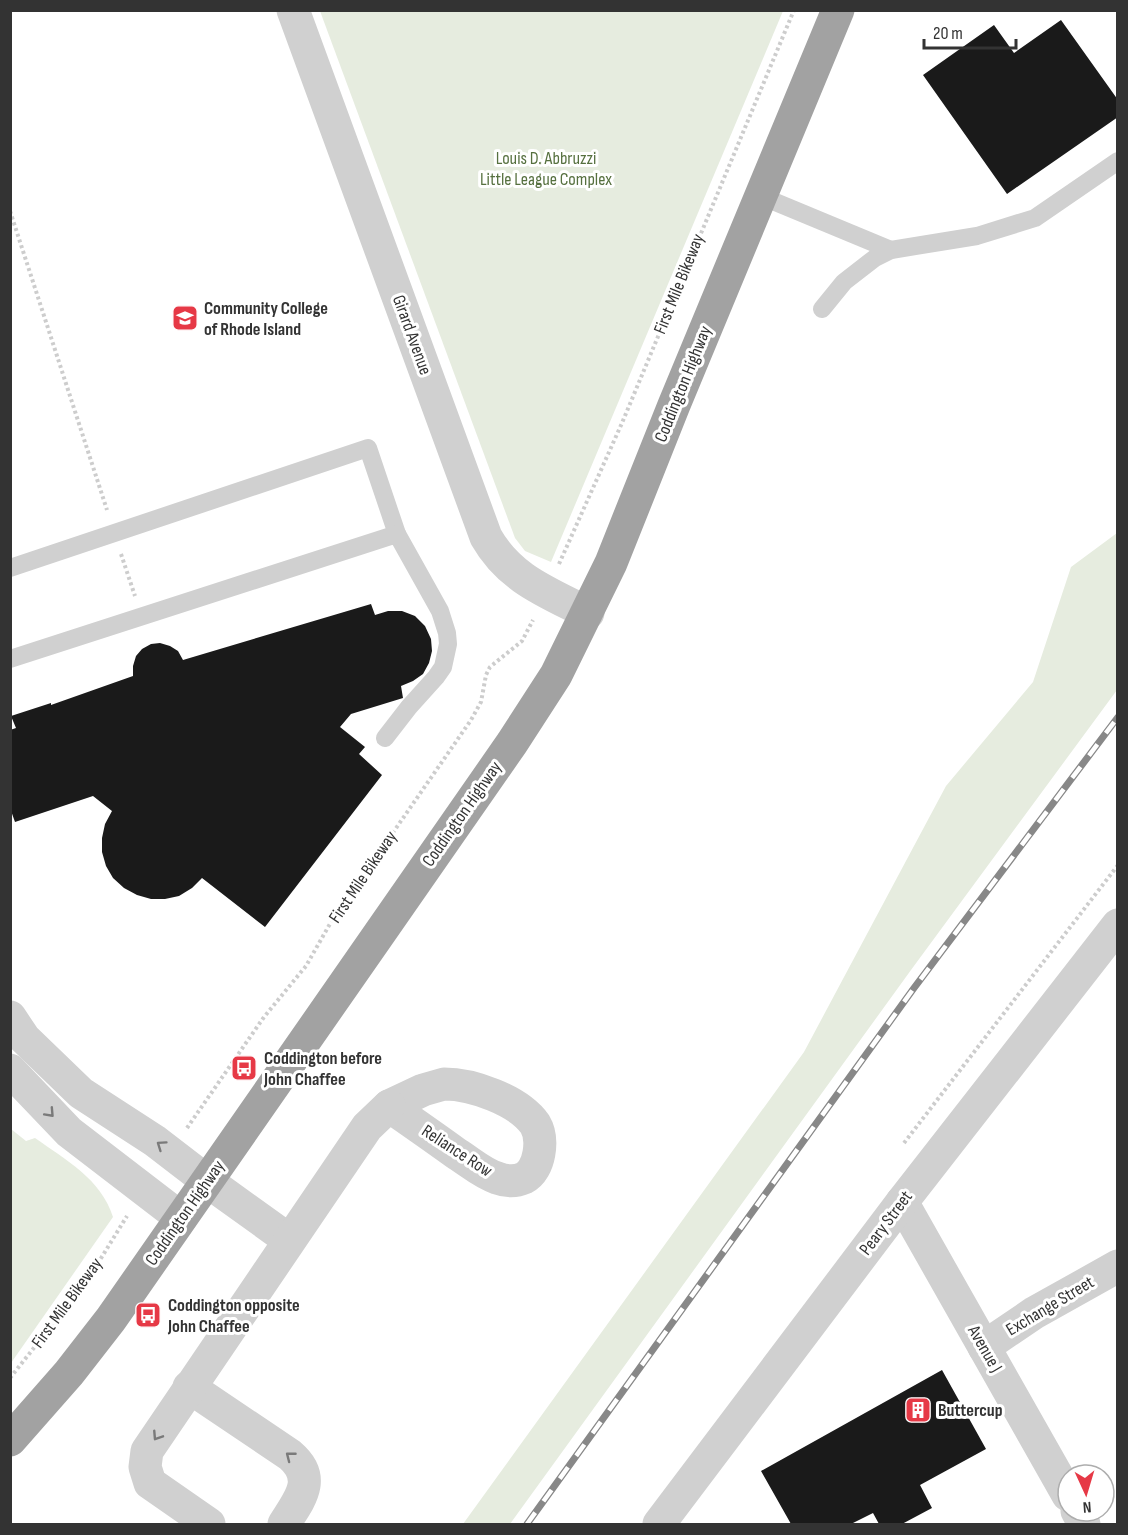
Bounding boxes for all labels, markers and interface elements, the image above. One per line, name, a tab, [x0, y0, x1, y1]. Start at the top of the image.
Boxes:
scale bar	[924, 12, 1016, 50]
text: 20 m	[933, 23, 963, 44]
park label: Louis D. Abbruzzi Little League Complex	[480, 148, 612, 190]
street label: First Mile Bikeway	[649, 231, 709, 337]
street label: Girard Avenue	[388, 292, 436, 378]
place label: Community College of Rhode Island	[204, 298, 328, 340]
school or university icon: Community College of Rhode Island	[170, 303, 200, 333]
street label: Coddington Highway	[650, 323, 716, 445]
street label: Coddington Highway	[418, 757, 506, 871]
street label: First Mile Bikeway	[325, 827, 401, 927]
place label: Coddington before John Chaffee	[263, 1048, 382, 1090]
bus stop icon: Coddington before John Chaffee	[229, 1053, 259, 1083]
one-way arrow	[43, 1106, 54, 1117]
street label: Reliance Row	[418, 1120, 496, 1182]
one-way arrow	[157, 1141, 168, 1152]
street label: Coddington Highway	[141, 1156, 229, 1270]
street label: Peary Street	[855, 1186, 917, 1259]
street label: First Mile Bikeway	[27, 1254, 107, 1352]
street label: Exchange Street	[1002, 1271, 1098, 1340]
place label: Coddington opposite John Chaffee	[167, 1295, 300, 1337]
bus stop icon: Coddington opposite John Chaffee	[133, 1300, 163, 1330]
street label: Avenue J	[963, 1321, 1007, 1376]
building icon: Buttercup	[903, 1395, 933, 1425]
place label: Buttercup	[938, 1400, 1003, 1421]
one-way arrow	[153, 1430, 164, 1441]
one-way arrow	[286, 1453, 297, 1464]
north arrow	[1056, 1463, 1116, 1523]
text: N	[1082, 1497, 1092, 1516]

